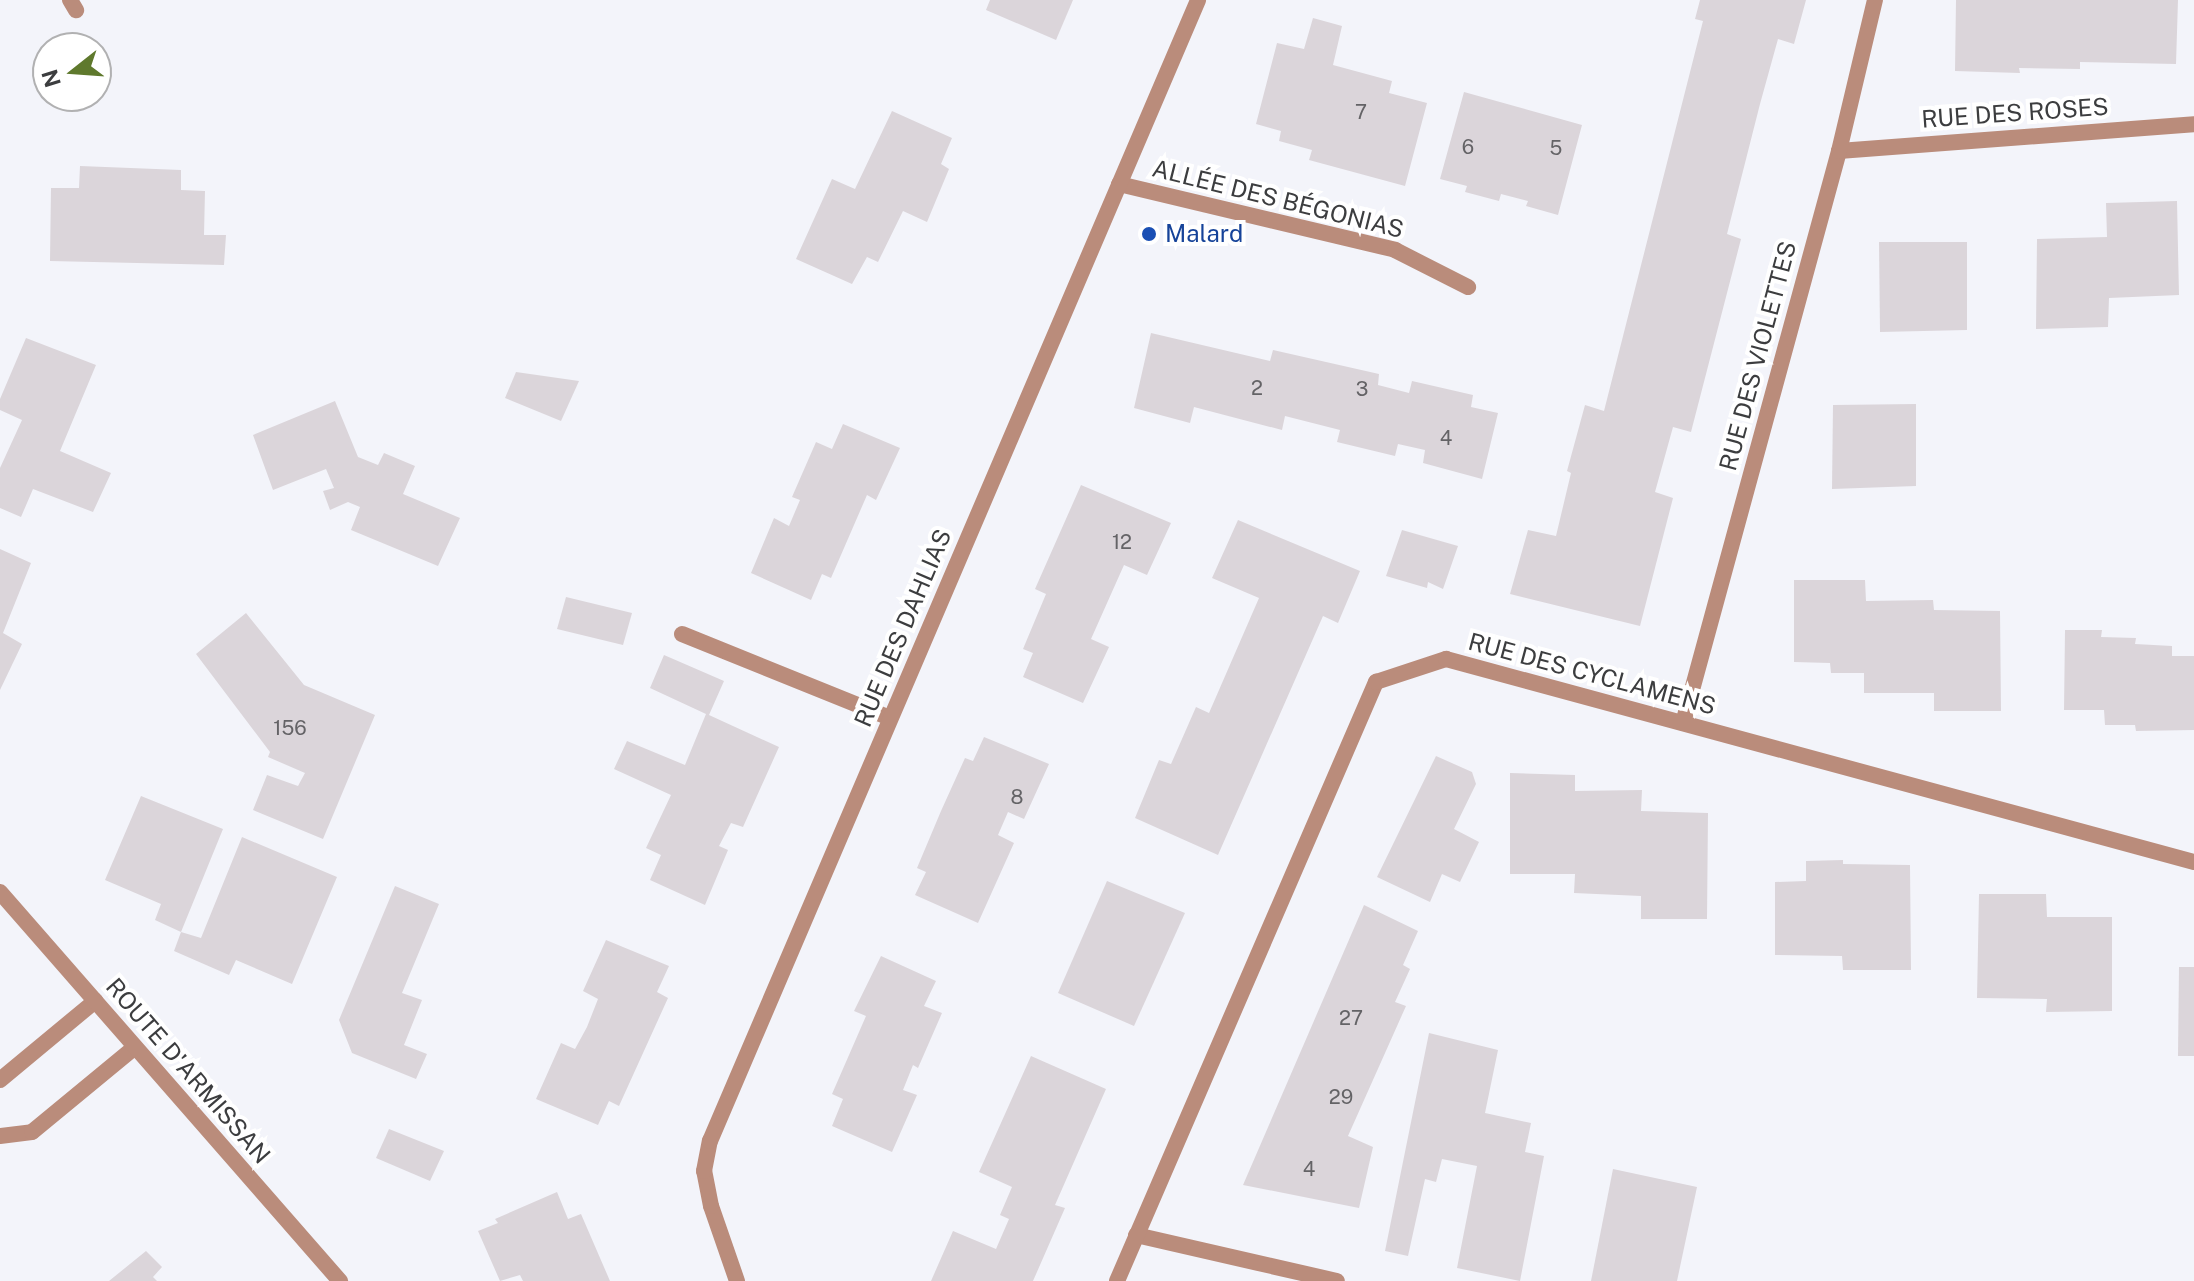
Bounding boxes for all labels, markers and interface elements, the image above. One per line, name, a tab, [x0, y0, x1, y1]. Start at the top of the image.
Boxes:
north arrow	[32, 32, 112, 112]
text: N	[36, 66, 66, 90]
street label: RUE DES ROSES	[1920, 92, 2110, 134]
house number: 7	[1355, 100, 1367, 124]
house number: 6	[1462, 135, 1474, 159]
house number: 5	[1550, 136, 1562, 160]
street label: ALLÉE DES BÉGONIAS	[1149, 154, 1407, 244]
place label: Malard	[1165, 220, 1243, 248]
marker: Malard	[1140, 225, 1158, 243]
street label: RUE DES VIOLETTES	[1713, 238, 1803, 474]
house number: 2	[1251, 376, 1263, 400]
house number: 3	[1356, 377, 1368, 401]
house number: 4	[1440, 426, 1452, 450]
street label: RUE DES DAHLIAS	[848, 525, 958, 731]
house number: 12	[1112, 530, 1132, 554]
street label: RUE DES CYCLAMENS	[1465, 627, 1719, 721]
house number: 156	[273, 716, 307, 740]
house number: 8	[1011, 785, 1023, 809]
street label: ROUTE D'ARMISSAN	[100, 972, 276, 1170]
house number: 27	[1339, 1006, 1363, 1030]
house number: 29	[1329, 1085, 1353, 1109]
house number: 4	[1303, 1157, 1315, 1181]

